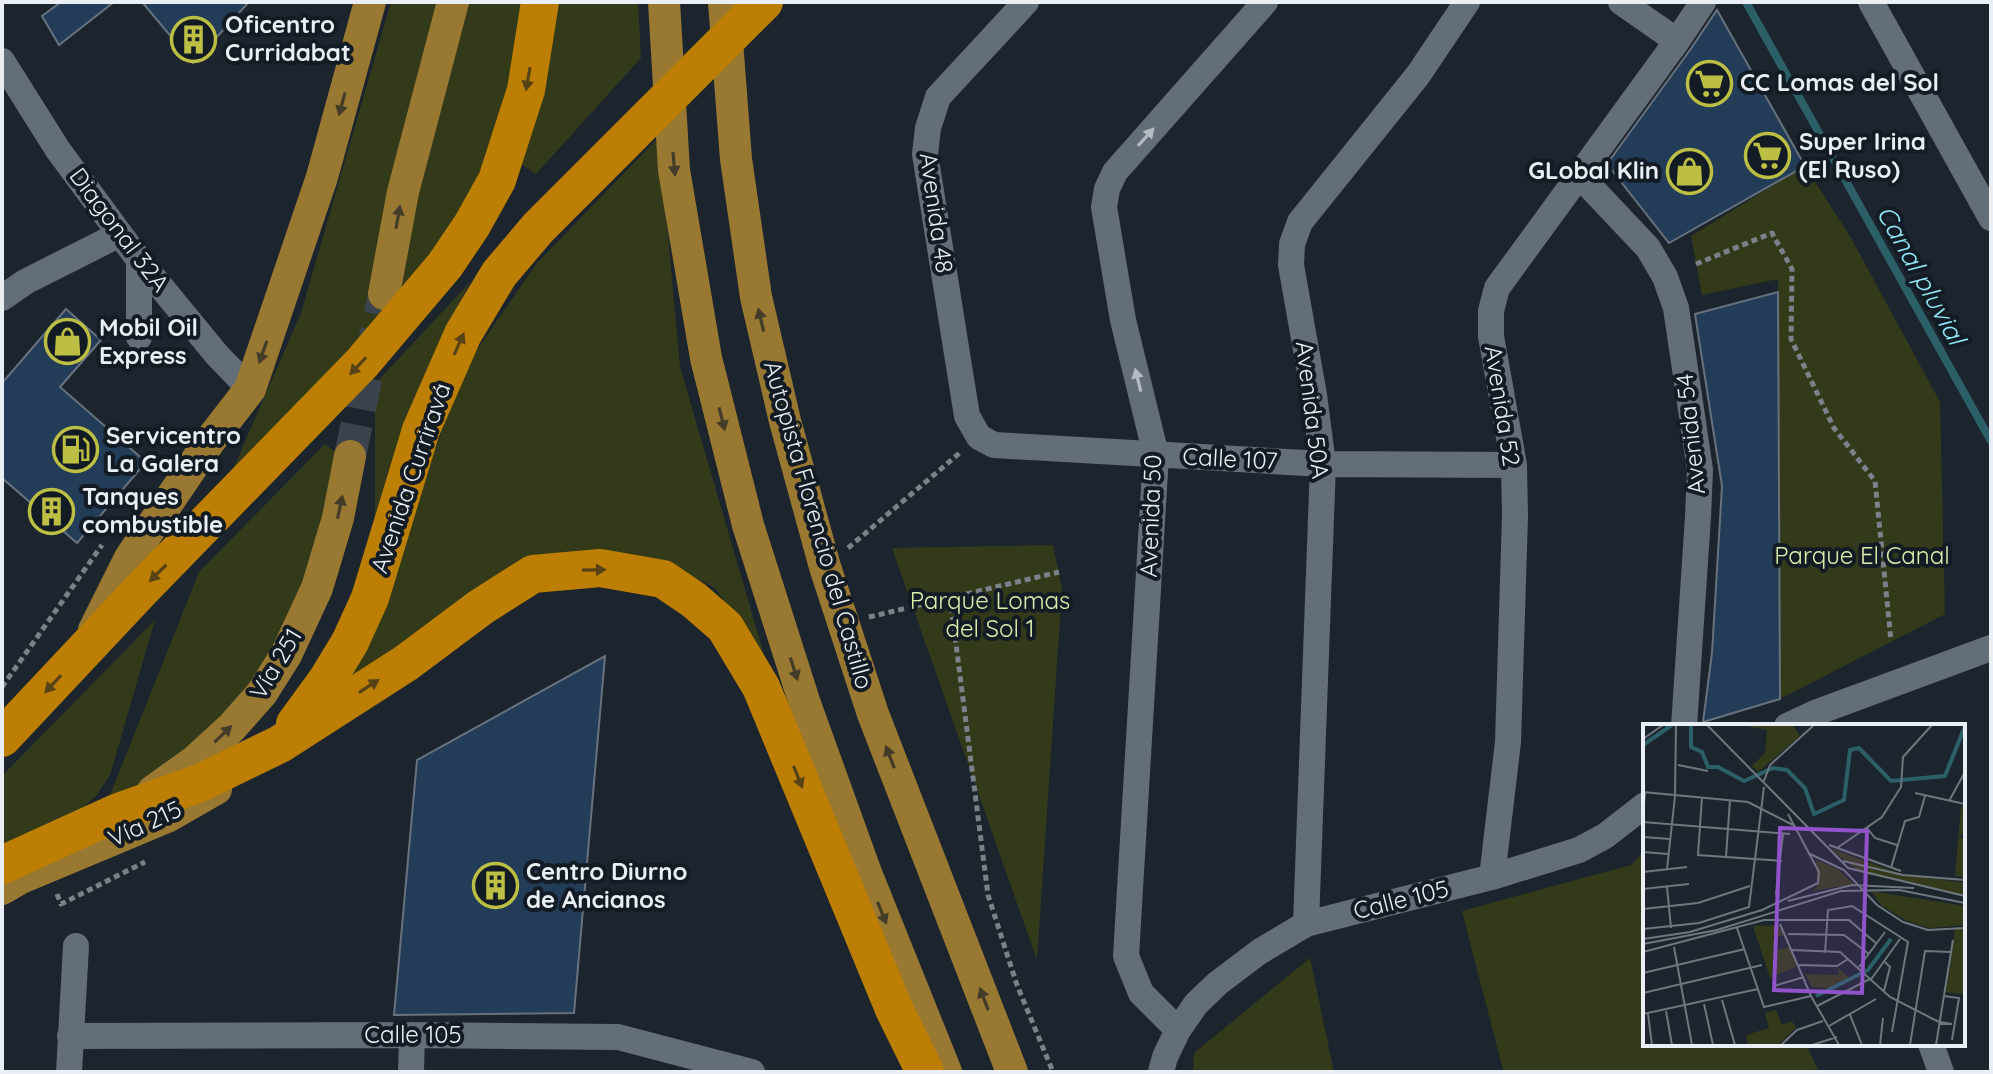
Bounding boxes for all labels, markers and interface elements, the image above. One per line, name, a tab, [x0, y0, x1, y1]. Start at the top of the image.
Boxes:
place label: Oficentro Curridabat	[225, 9, 351, 67]
building icon: Oficentro Curridabat	[170, 15, 218, 63]
supermarket icon: CC Lomas del Sol	[1685, 59, 1733, 107]
one-way arrow	[521, 67, 533, 92]
place label: CC Lomas del Sol	[1740, 67, 1939, 97]
one-way arrow	[335, 93, 348, 117]
place label: Super Irina (El Ruso)	[1799, 126, 1926, 184]
one-way arrow	[1137, 127, 1155, 146]
supermarket icon: Super Irina (El Ruso)	[1744, 132, 1792, 180]
shop icon: GLobal Klin	[1666, 147, 1714, 195]
street label: Avenida 48	[914, 151, 960, 275]
one-way arrow	[668, 152, 681, 177]
place label: GLobal Klin	[1528, 155, 1659, 185]
street label: Diagonal 32A	[63, 161, 176, 297]
water label: Canal pluvial	[1870, 199, 1975, 353]
one-way arrow	[393, 204, 405, 229]
one-way arrow	[754, 307, 767, 332]
place label: Mobil Oil Express	[99, 312, 198, 370]
shop icon: Mobil Oil Express	[44, 318, 92, 366]
one-way arrow	[453, 332, 466, 355]
street label: Avenida 50A	[1290, 339, 1336, 480]
one-way arrow	[256, 340, 268, 364]
street label: Avenida 52	[1479, 343, 1527, 468]
one-way arrow	[350, 357, 368, 376]
street label: Autopista Florencio del Castillo	[758, 357, 880, 692]
one-way arrow	[1131, 367, 1143, 392]
street label: Avenida 54	[1669, 372, 1711, 496]
street label: Avenida Curriravá	[363, 379, 457, 577]
one-way arrow	[716, 407, 728, 432]
place label: Servicentro La Galera	[106, 420, 241, 478]
fuel station icon: Servicentro La Galera	[51, 426, 99, 474]
street label: Calle 107	[1182, 441, 1278, 475]
street label: Avenida 50	[1133, 454, 1167, 578]
place label: Tanques combustible	[82, 481, 223, 539]
building icon: Tanques combustible	[27, 487, 75, 535]
one-way arrow	[334, 494, 347, 519]
park label: Parque El Canal	[1774, 540, 1950, 570]
one-way arrow	[149, 563, 168, 582]
one-way arrow	[582, 564, 607, 576]
park label: Parque Lomas del Sol 1	[910, 585, 1070, 643]
street label: Vía 251	[242, 623, 308, 704]
one-way arrow	[788, 657, 800, 681]
one-way arrow	[45, 674, 63, 693]
one-way arrow	[359, 679, 380, 694]
inset map	[1643, 724, 1965, 1046]
one-way arrow	[213, 726, 232, 744]
one-way arrow	[883, 745, 896, 769]
one-way arrow	[792, 765, 805, 789]
street label: Vía 215	[103, 793, 186, 853]
place label: Centro Diurno de Ancianos	[526, 856, 688, 914]
building icon: Centro Diurno de Ancianos	[471, 862, 519, 910]
street label: Calle 105	[1350, 873, 1452, 925]
one-way arrow	[876, 901, 889, 925]
one-way arrow	[977, 987, 990, 1011]
street label: Calle 105	[364, 1019, 462, 1049]

